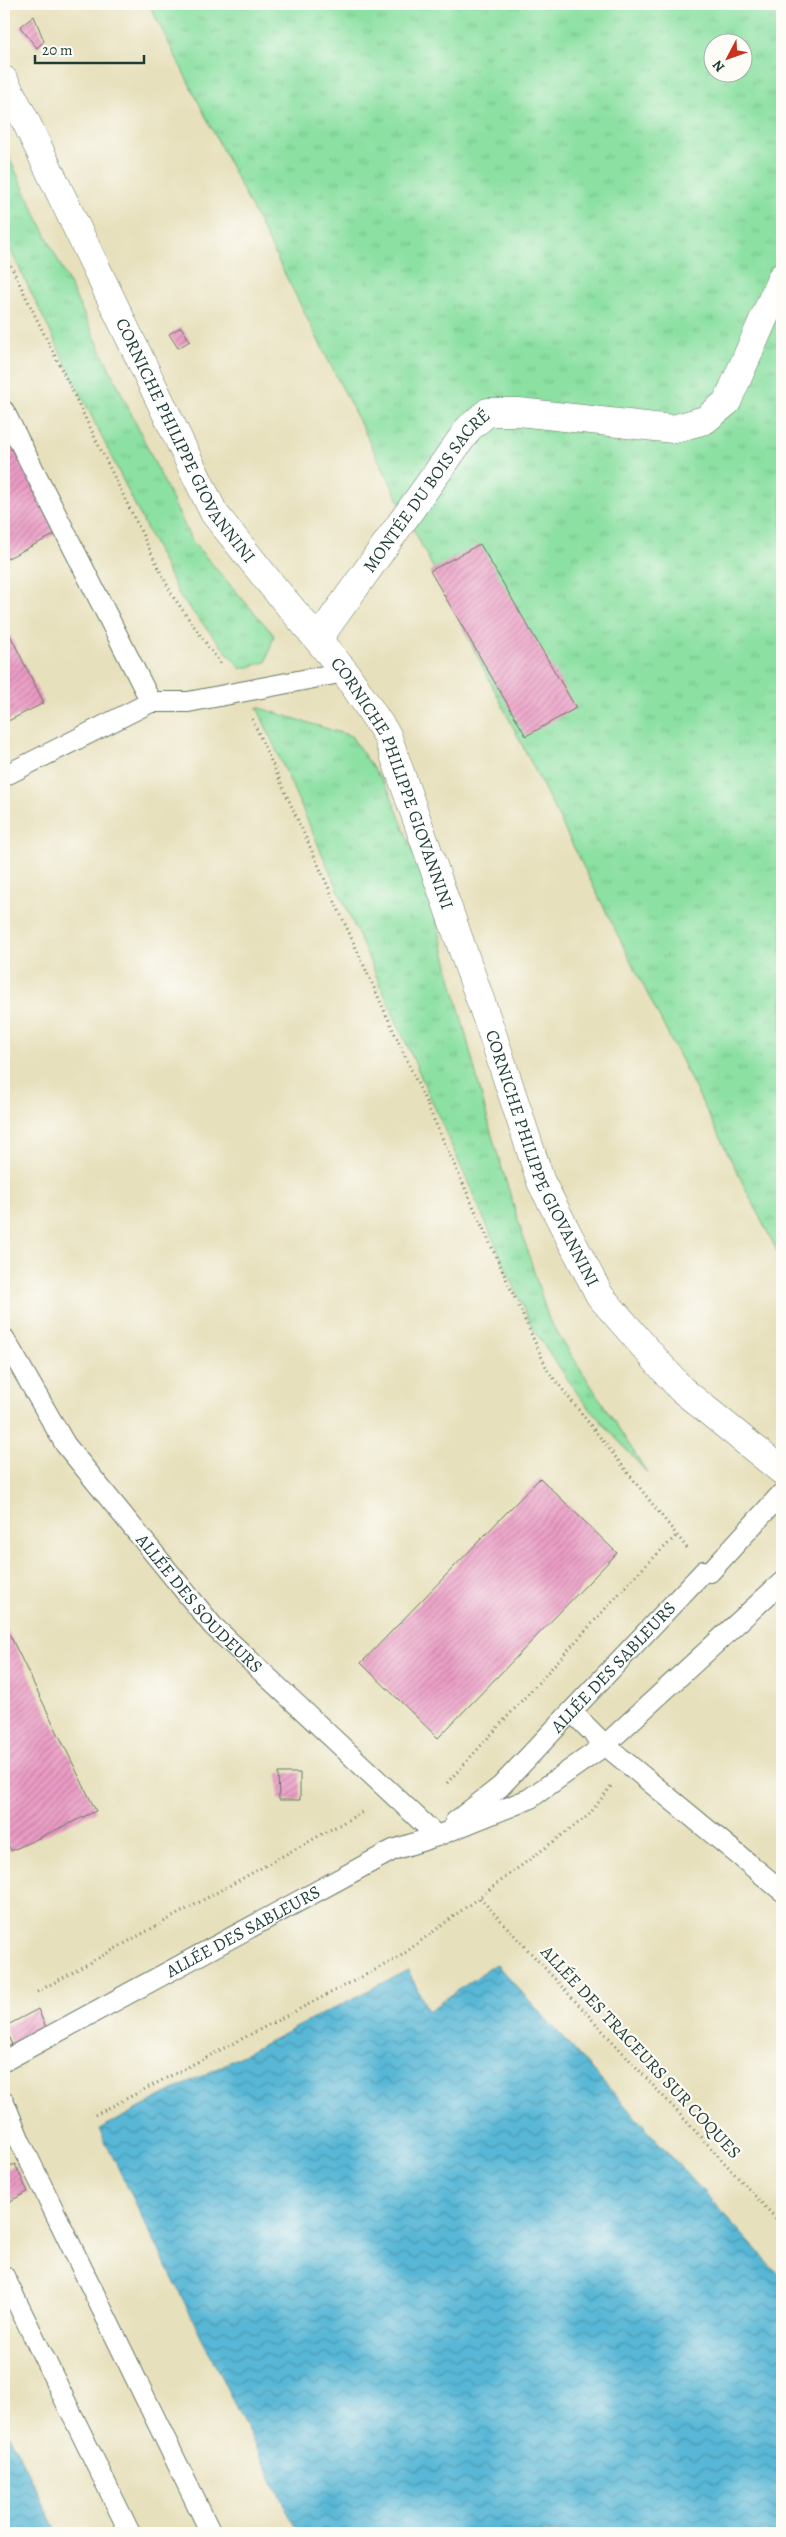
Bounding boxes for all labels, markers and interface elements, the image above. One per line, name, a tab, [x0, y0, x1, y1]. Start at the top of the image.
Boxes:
scale bar	[35, 32, 144, 64]
north arrow	[704, 32, 754, 82]
text: 20 m	[42, 40, 73, 60]
text: N	[708, 56, 729, 76]
street label: CORNICHE PHILIPPE GIOVANNINI	[110, 314, 261, 568]
street label: MONTÉE DU BOIS SACRÉ	[357, 403, 495, 577]
street label: CORNICHE PHILIPPE GIOVANNINI	[326, 652, 459, 912]
street label: CORNICHE PHILIPPE GIOVANNINI	[480, 1026, 605, 1290]
street label: ALLÉE DES SOUDEURS	[130, 1528, 268, 1679]
street label: ALLÉE DES SABLEURS	[545, 1596, 681, 1739]
street label: ALLÉE DES SABLEURS	[161, 1880, 325, 1983]
street label: ALLÉE DES TRACEURS SUR COQUES	[535, 1939, 746, 2164]

